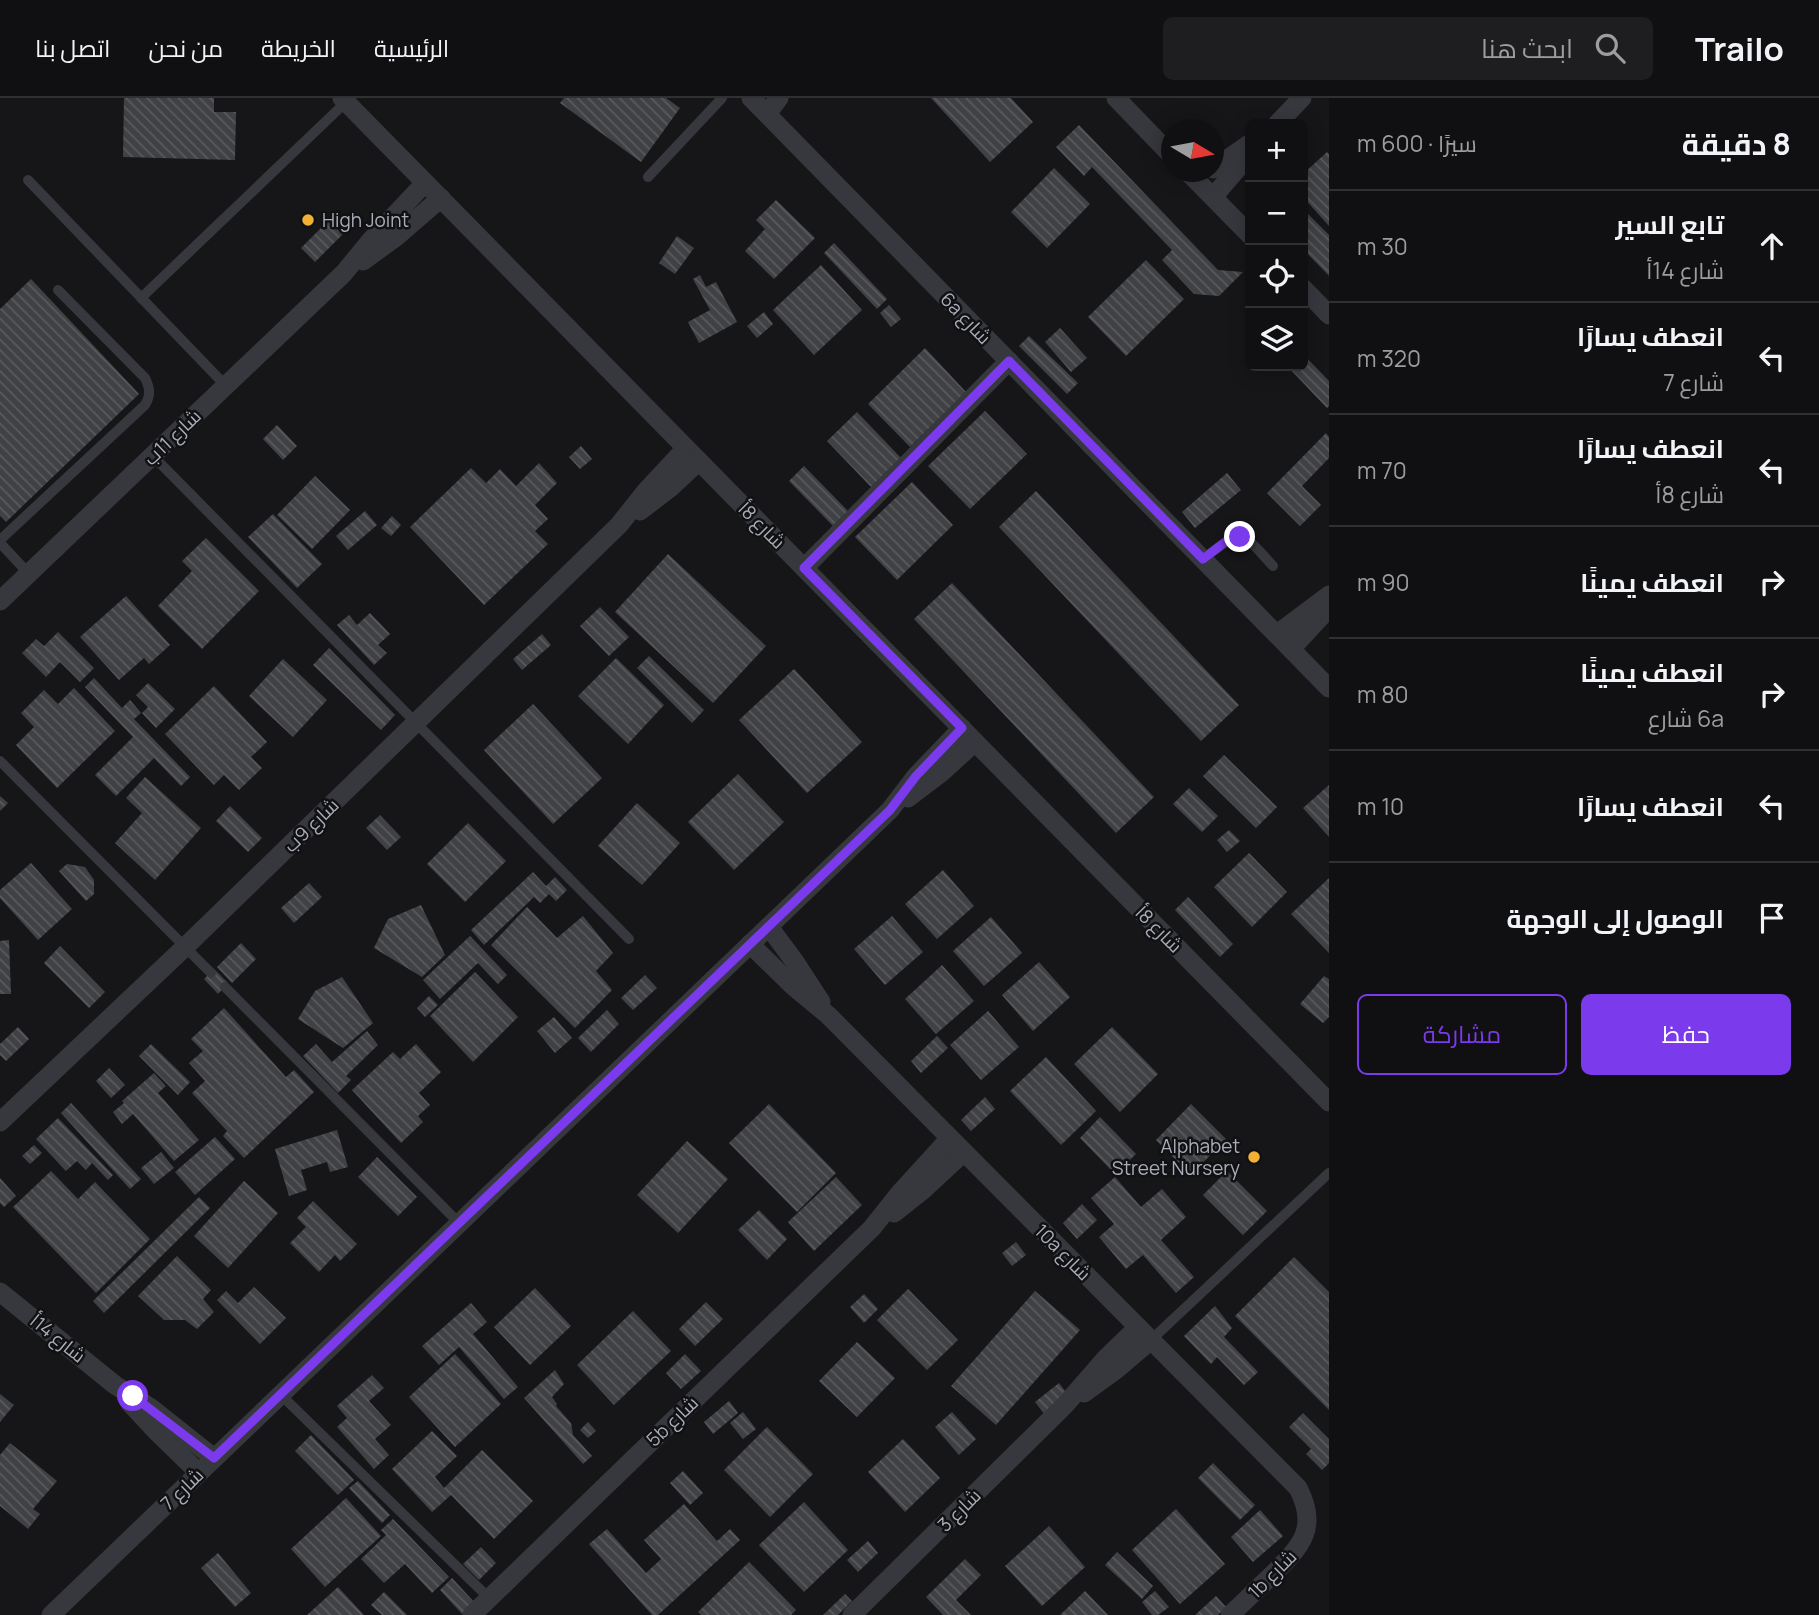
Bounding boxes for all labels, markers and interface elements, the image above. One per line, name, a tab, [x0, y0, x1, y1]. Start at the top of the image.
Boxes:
search box	[1163, 17, 1653, 80]
text: Trailo	[1695, 26, 1784, 71]
icon: search	[1591, 29, 1629, 67]
text: ابحث هنا	[1481, 30, 1573, 66]
text: اتصل بنا	[35, 31, 110, 64]
text: من نحن	[148, 31, 223, 64]
text: الخريطة	[261, 31, 336, 64]
text: الرئيسية	[374, 31, 449, 64]
north arrow	[1161, 119, 1224, 182]
map controls	[1245, 119, 1308, 371]
button: +	[1245, 119, 1308, 182]
text: 8 دقيقة	[1682, 123, 1791, 164]
text: سيرًا · 600 m	[1357, 127, 1477, 159]
button: −	[1245, 182, 1308, 245]
text: تابع السير	[1615, 206, 1724, 242]
place label: High Joint	[322, 207, 409, 233]
marker: High Joint	[300, 212, 316, 228]
icon: ahead	[1753, 227, 1791, 265]
text: 30 m	[1357, 230, 1408, 262]
button: locate	[1245, 245, 1308, 308]
text: شارع 14أ	[1646, 254, 1724, 286]
street label: 6a شارع	[934, 286, 997, 350]
button: layers	[1245, 308, 1308, 371]
text: انعطف يسارًا	[1577, 318, 1724, 354]
icon: left	[1753, 339, 1791, 377]
text: 320 m	[1357, 342, 1421, 374]
text: شارع 7	[1663, 366, 1724, 398]
street label: شارع 11ب	[138, 403, 207, 472]
text: انعطف يسارًا	[1577, 430, 1724, 466]
icon: left	[1753, 451, 1791, 489]
text: 70 m	[1357, 454, 1407, 486]
text: شارع 8أ	[1655, 478, 1724, 510]
street label: شارع 8أ	[732, 496, 791, 555]
route end	[1224, 521, 1255, 552]
icon: right	[1753, 563, 1791, 601]
text: انعطف يمينًا	[1580, 564, 1724, 600]
text: 90 m	[1357, 566, 1409, 598]
text: انعطف يمينًا	[1580, 654, 1724, 690]
icon: right	[1753, 675, 1791, 713]
text: 80 m	[1357, 678, 1409, 710]
text: 6a شارع	[1648, 702, 1724, 734]
icon: left	[1753, 787, 1791, 825]
text: انعطف يسارًا	[1577, 788, 1724, 824]
text: 10 m	[1357, 790, 1404, 822]
street label: شارع 9ب	[278, 792, 345, 858]
icon: arrive	[1753, 899, 1791, 937]
street label: شارع 8أ	[1129, 900, 1188, 959]
text: الوصول إلى الوجهة	[1506, 900, 1724, 936]
button: مشاركة	[1357, 994, 1567, 1075]
button: حفظ	[1581, 994, 1791, 1075]
place label: Alphabet Street Nursery	[1112, 1133, 1240, 1181]
marker: Alphabet Street Nursery	[1246, 1149, 1262, 1165]
street label: 10a شارع	[1028, 1218, 1097, 1287]
street label: شارع 14أ	[24, 1308, 91, 1369]
route start	[117, 1380, 148, 1411]
street label: 5b شارع	[640, 1390, 704, 1453]
street label: شارع 7	[155, 1462, 210, 1516]
street label: شارع 3	[932, 1483, 987, 1538]
street label: 1b شارع	[1242, 1544, 1303, 1605]

